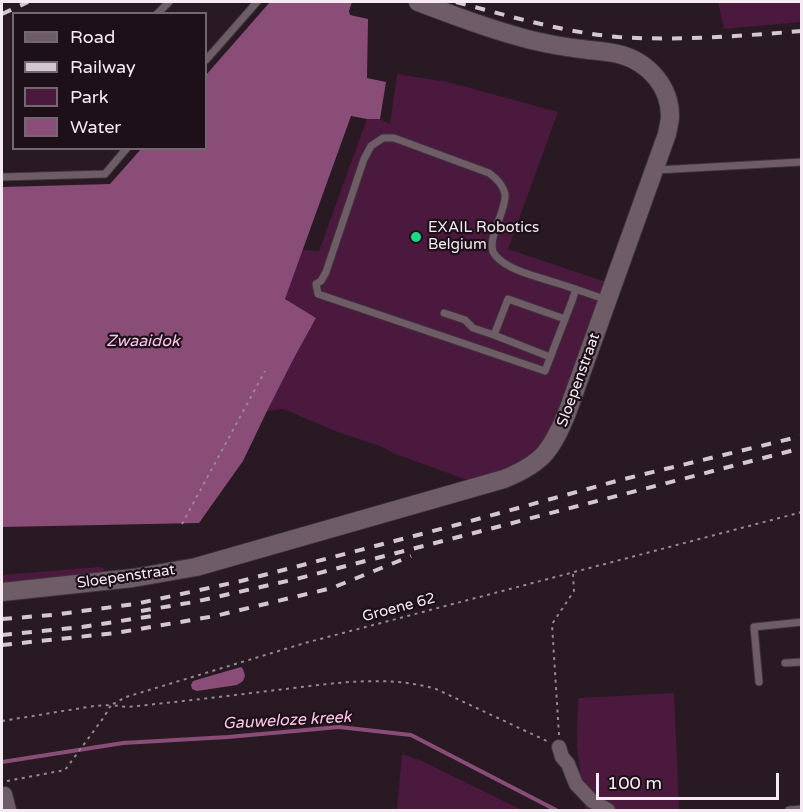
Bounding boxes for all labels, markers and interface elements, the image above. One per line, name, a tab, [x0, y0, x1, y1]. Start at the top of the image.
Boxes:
legend	[12, 12, 207, 150]
text: Road	[70, 26, 115, 48]
text: Railway	[70, 56, 136, 78]
text: Park	[70, 86, 108, 108]
text: Water	[70, 116, 121, 138]
place label: EXAIL Robotics Belgium	[428, 219, 539, 254]
marker: EXAIL Robotics Belgium	[409, 230, 423, 244]
street label: Sloepenstraat	[554, 331, 604, 429]
water label: Zwaaidok	[106, 332, 180, 352]
street label: Sloepenstraat	[76, 561, 176, 593]
street label: Groene 62	[361, 590, 437, 626]
water label: Gauweloze kreek	[222, 708, 352, 734]
scale bar	[599, 761, 782, 799]
text: 100 m	[607, 772, 662, 794]

